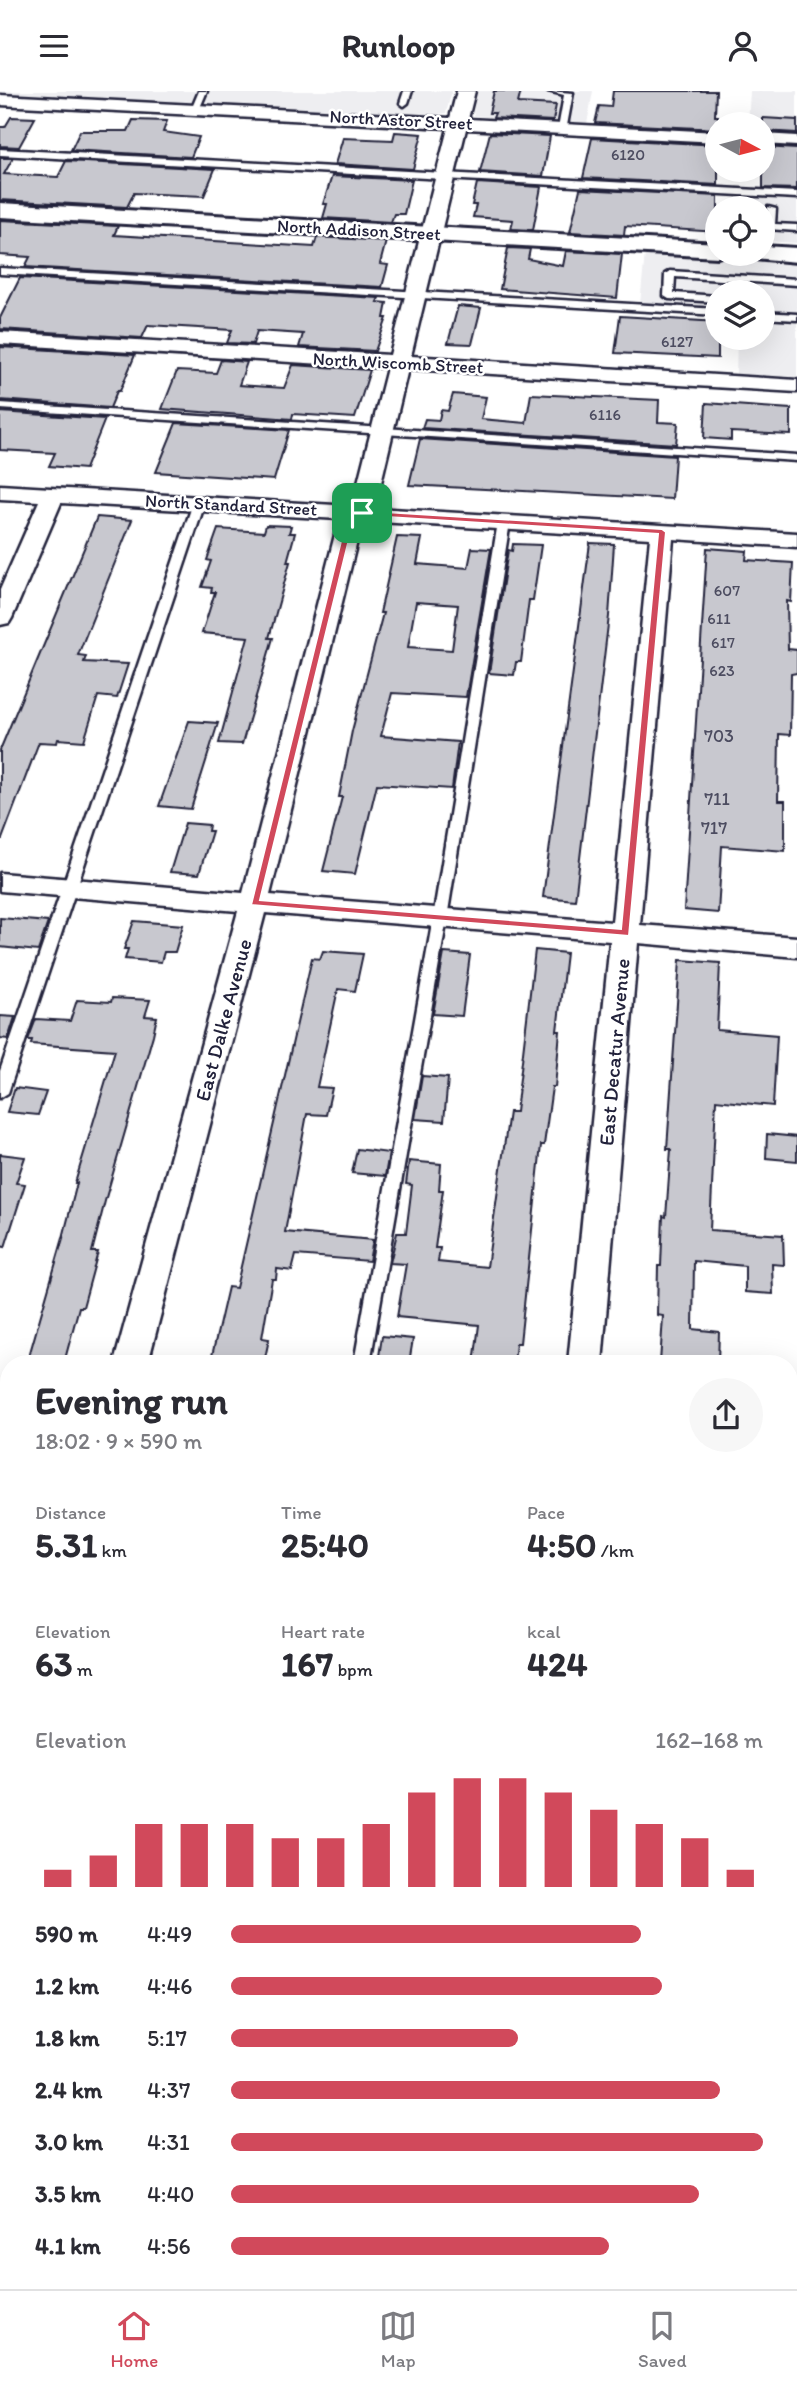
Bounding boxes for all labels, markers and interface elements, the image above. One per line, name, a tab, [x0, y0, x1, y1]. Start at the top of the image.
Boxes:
icon: menu	[35, 27, 73, 65]
text: Runloop	[342, 27, 455, 65]
icon: person	[724, 27, 762, 65]
street label: North Astor Street	[329, 105, 473, 135]
north arrow	[705, 112, 775, 182]
map controls	[705, 112, 775, 350]
house number: 6120	[611, 145, 645, 164]
button: locate	[705, 196, 775, 266]
street label: North Addison Street	[277, 215, 442, 245]
button: layers	[705, 280, 775, 350]
house number: 6127	[661, 332, 693, 351]
street label: North Wiscomb Street	[312, 348, 484, 378]
house number: 6116	[589, 405, 621, 424]
pin	[332, 483, 392, 543]
street label: North Standard Street	[144, 490, 318, 521]
icon: arrive	[343, 494, 381, 532]
house number: 607	[714, 581, 740, 600]
house number: 611	[707, 609, 731, 628]
house number: 617	[711, 633, 735, 652]
house number: 623	[709, 661, 735, 680]
house number: 703	[704, 725, 734, 747]
house number: 711	[704, 788, 730, 810]
house number: 717	[701, 817, 727, 839]
street label: East Dalke Avenue	[189, 936, 257, 1104]
street label: East Decatur Avenue	[593, 957, 635, 1147]
text: Evening run	[35, 1378, 228, 1424]
button: share	[689, 1378, 763, 1452]
text: 18:02 · 9 × 590 m	[35, 1427, 202, 1455]
text: Distance	[35, 1501, 106, 1524]
text: Time	[281, 1501, 322, 1524]
text: Pace	[527, 1501, 565, 1524]
text: 5.31	[35, 1524, 97, 1566]
text: 25:40	[281, 1524, 369, 1566]
text: 4:50	[527, 1524, 597, 1566]
text: km	[97, 1539, 127, 1562]
text: /km	[597, 1539, 634, 1562]
text: Elevation	[35, 1620, 111, 1643]
text: Heart rate	[281, 1620, 365, 1643]
text: kcal	[527, 1620, 561, 1643]
text: 63	[35, 1643, 73, 1685]
text: 167	[281, 1643, 333, 1685]
text: 424	[527, 1643, 587, 1685]
text: m	[73, 1658, 93, 1681]
text: bpm	[333, 1658, 373, 1681]
text: Elevation	[35, 1726, 126, 1754]
text: 162–168 m	[655, 1726, 763, 1754]
text: 590 m	[35, 1920, 98, 1948]
text: 4:49	[147, 1920, 192, 1948]
text: 1.2 km	[35, 1972, 99, 2000]
text: 4:46	[147, 1972, 192, 2000]
text: 1.8 km	[35, 2024, 100, 2052]
text: 5:17	[147, 2024, 187, 2052]
text: 2.4 km	[35, 2076, 102, 2104]
text: 4:37	[147, 2076, 190, 2104]
text: 3.0 km	[35, 2128, 103, 2156]
text: 4:31	[147, 2128, 190, 2156]
text: 3.5 km	[35, 2180, 101, 2208]
text: 4:40	[147, 2180, 194, 2208]
text: 4.1 km	[35, 2232, 101, 2260]
text: 4:56	[147, 2232, 191, 2260]
tab: Home	[110, 2307, 158, 2372]
tab: Map	[379, 2307, 417, 2372]
tab: Saved	[638, 2307, 687, 2372]

